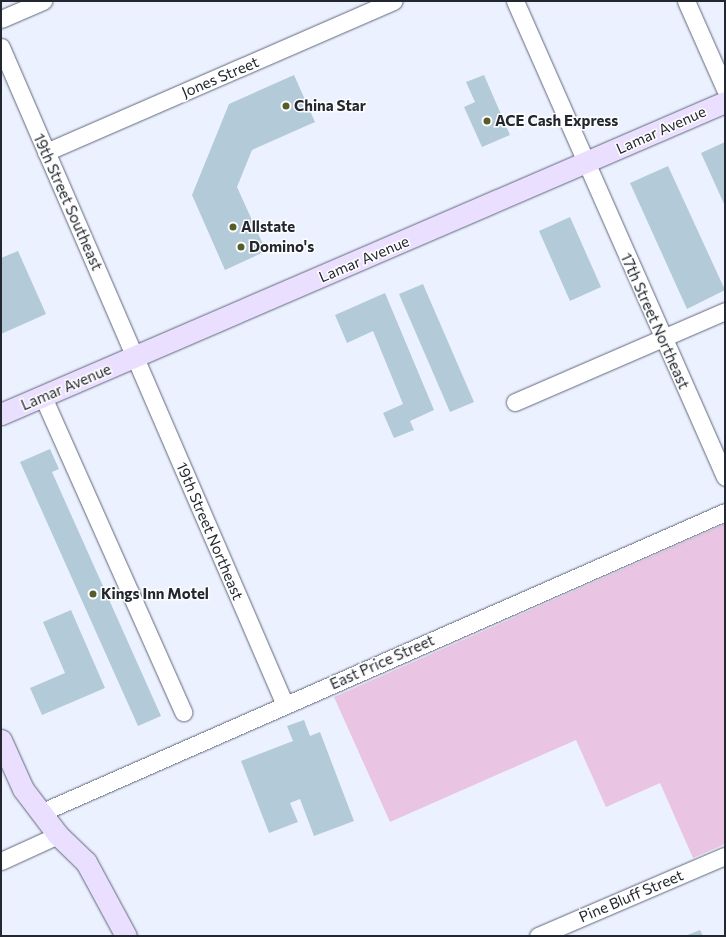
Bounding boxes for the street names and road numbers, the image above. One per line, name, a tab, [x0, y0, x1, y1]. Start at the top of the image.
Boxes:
street label: Jones Street	[179, 53, 261, 101]
street label: Lamar Avenue	[613, 102, 709, 158]
street label: 19th Street Southeast	[30, 131, 106, 273]
street label: Lamar Avenue	[316, 232, 412, 286]
street label: 17th Street Northeast	[617, 250, 693, 392]
street label: Lamar Avenue	[18, 360, 114, 414]
street label: 19th Street Northeast	[173, 459, 247, 603]
street label: East Price Street	[327, 631, 437, 693]
street label: Pine Bluff Street	[576, 866, 686, 926]

